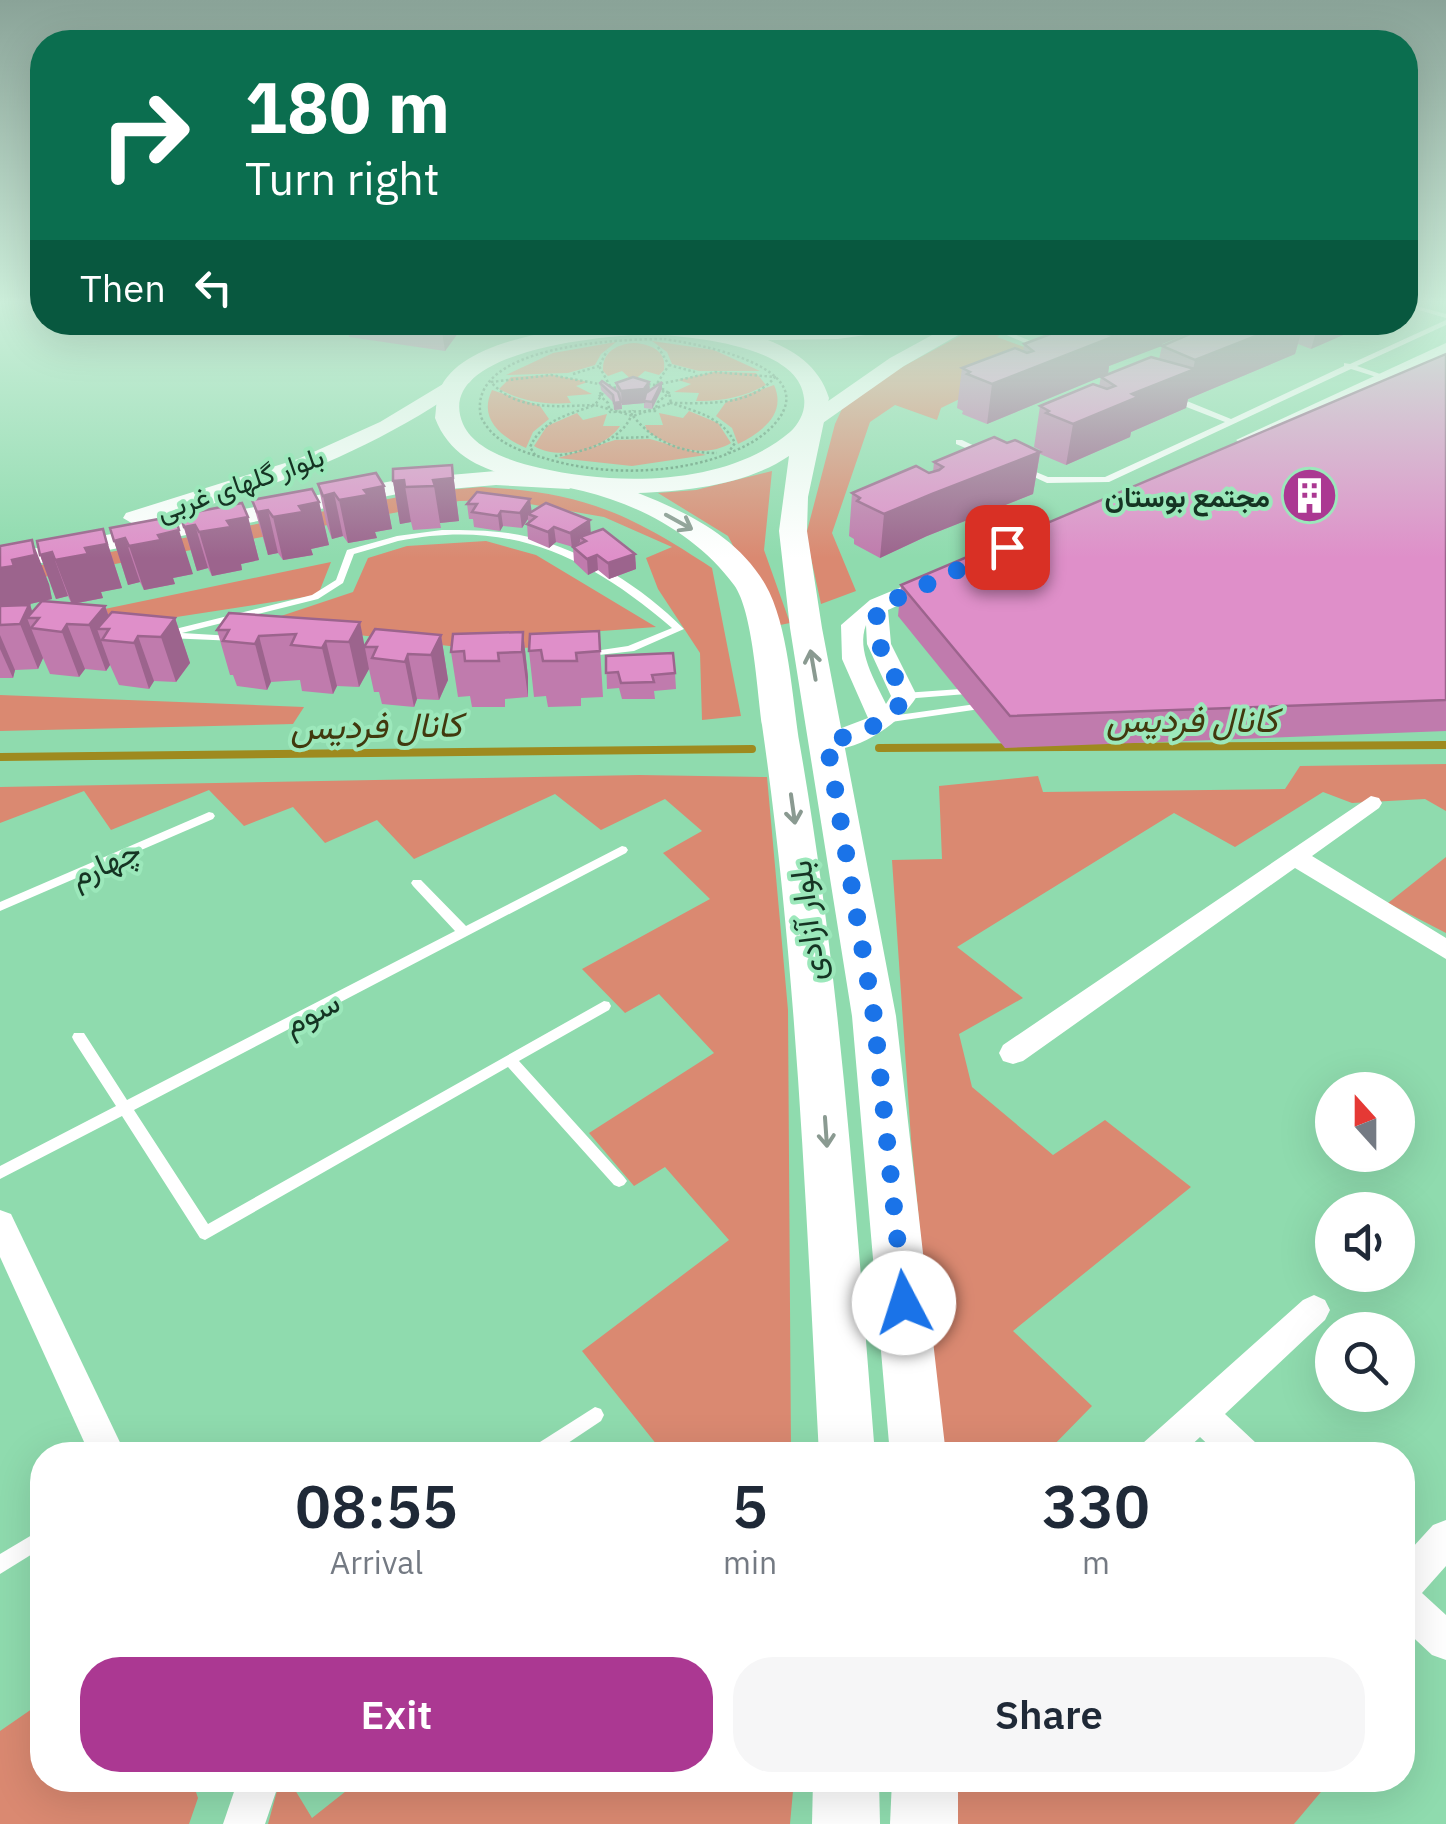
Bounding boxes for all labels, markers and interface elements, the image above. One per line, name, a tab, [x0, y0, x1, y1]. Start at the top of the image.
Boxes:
text: 180 m	[245, 61, 450, 152]
icon: right	[80, 70, 210, 200]
text: Turn right	[245, 149, 440, 207]
icon: left	[186, 260, 241, 315]
text: Then	[80, 263, 166, 312]
street label: بلوار گلهای غربی	[151, 437, 329, 529]
building icon: مجتمع بوستان	[1279, 466, 1339, 526]
place label: مجتمع بوستان	[1104, 478, 1270, 517]
pin	[965, 505, 1050, 590]
one-way arrow	[664, 512, 693, 532]
icon: arrive	[980, 520, 1035, 575]
one-way arrow	[802, 650, 821, 682]
water label: کانال فردیس	[1106, 696, 1284, 742]
water label: کانال فردیس	[290, 700, 468, 749]
one-way arrow	[784, 792, 802, 825]
street label: چهارم	[63, 828, 148, 898]
street label: بلوار آزادی	[778, 858, 834, 984]
street label: سوم	[275, 980, 347, 1045]
north arrow	[1315, 1072, 1415, 1172]
map controls	[1315, 1072, 1415, 1412]
one-way arrow	[817, 1116, 836, 1148]
button: sound	[1315, 1192, 1415, 1292]
position arrow	[852, 1251, 956, 1355]
button: search	[1315, 1312, 1415, 1412]
text: 08:55	[295, 1466, 458, 1545]
text: 5	[732, 1466, 768, 1545]
text: 330	[1042, 1466, 1150, 1545]
text: Arrival	[330, 1541, 423, 1583]
text: min	[723, 1541, 777, 1583]
text: m	[1082, 1541, 1110, 1583]
button: Exit	[80, 1657, 713, 1772]
button: Share	[733, 1657, 1365, 1772]

